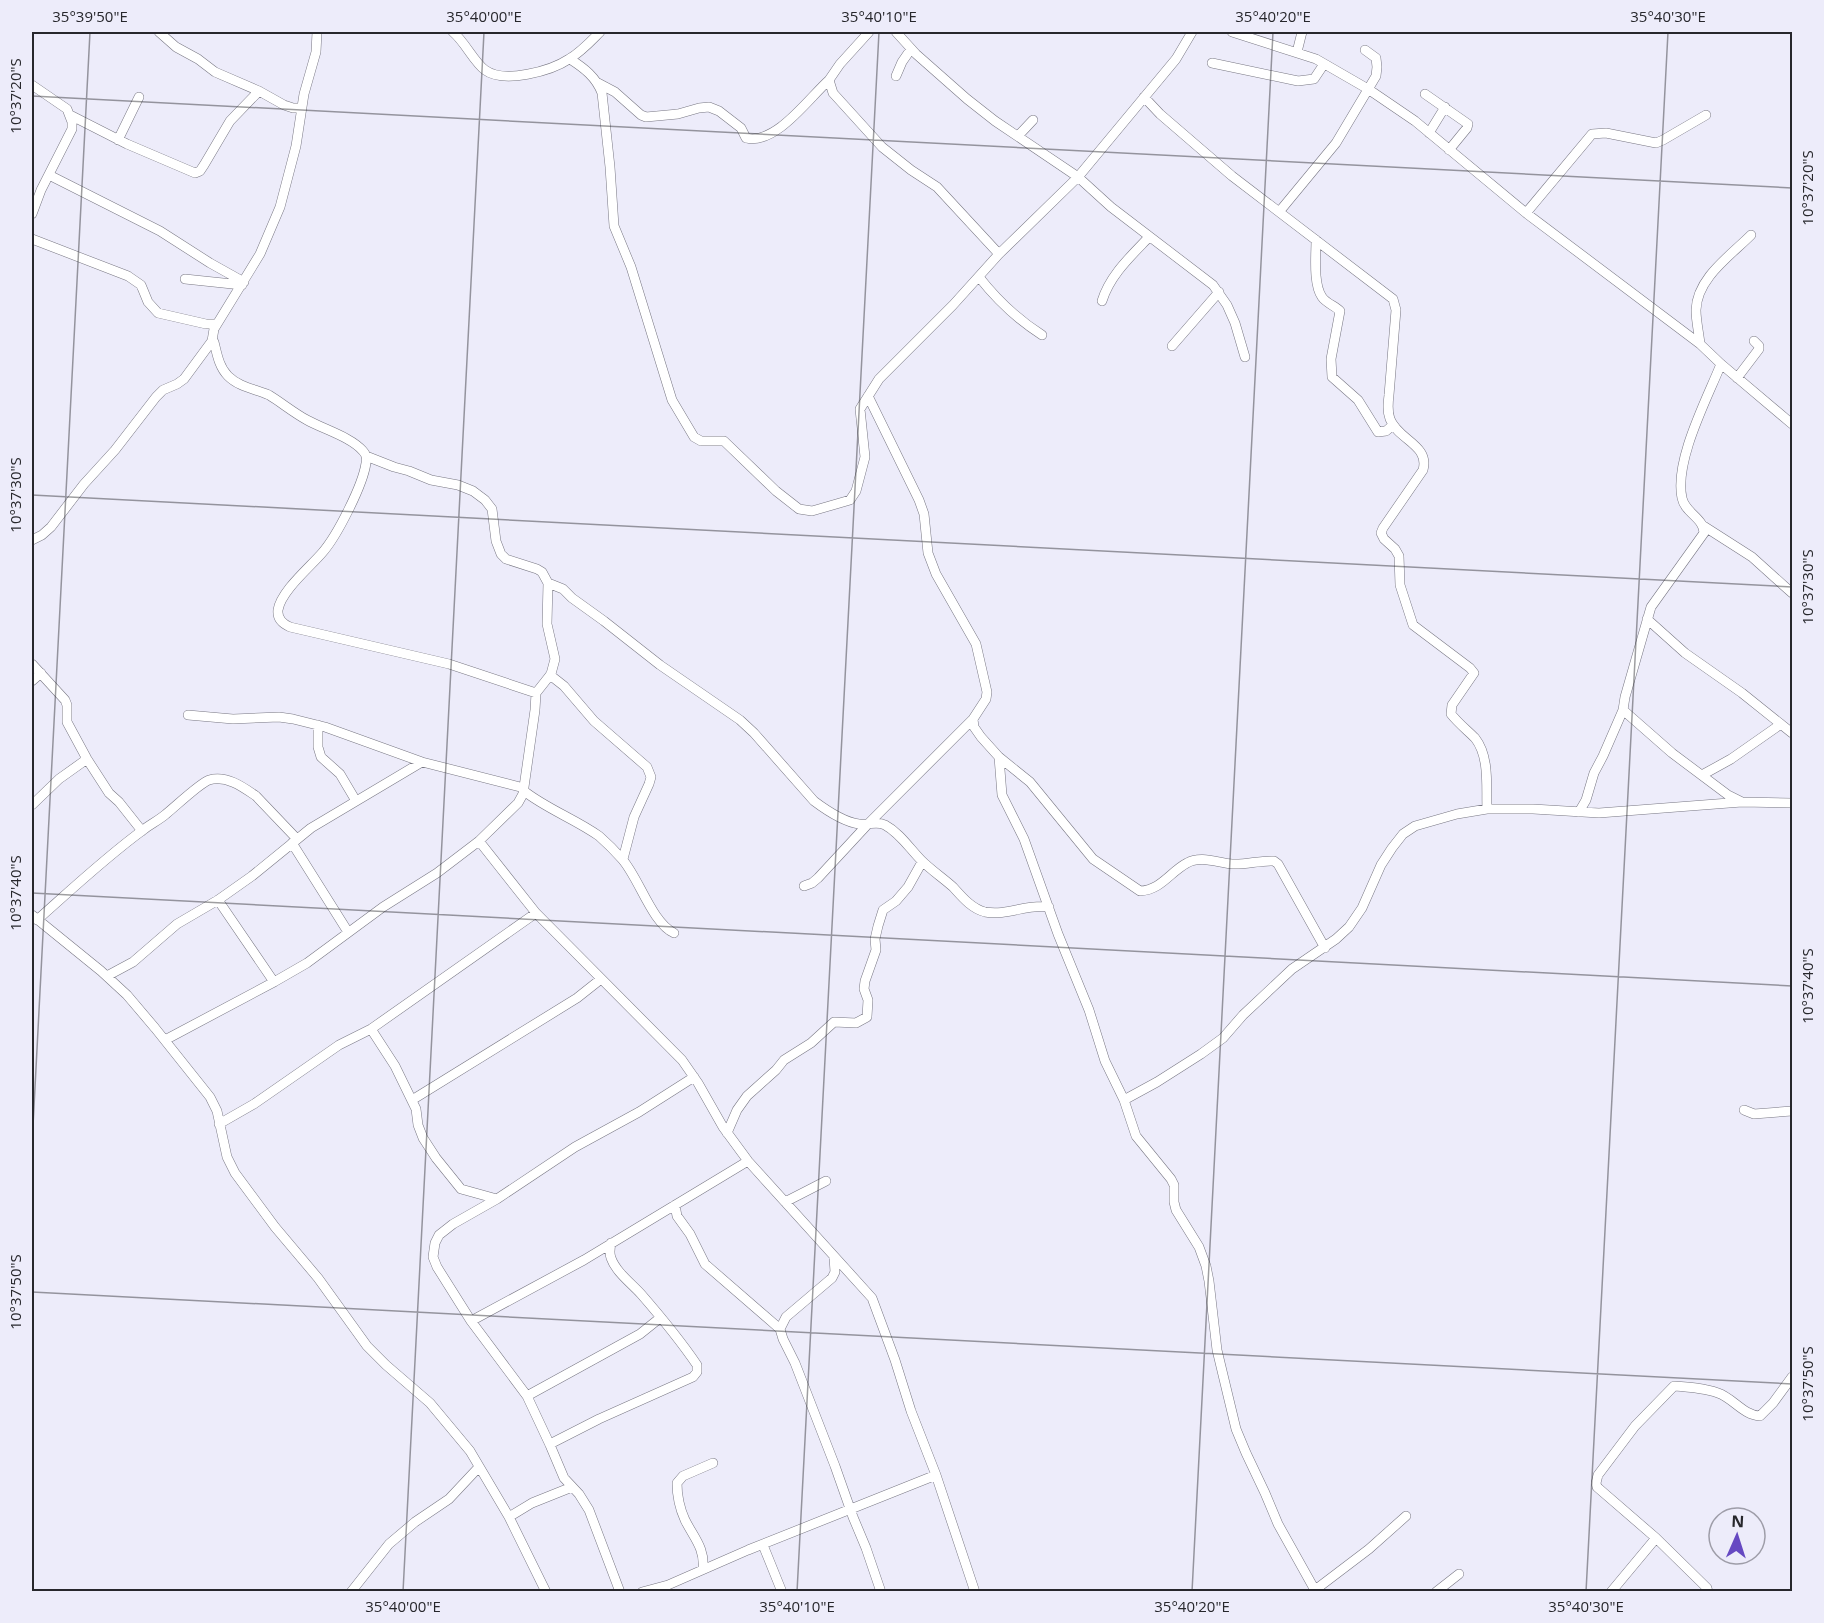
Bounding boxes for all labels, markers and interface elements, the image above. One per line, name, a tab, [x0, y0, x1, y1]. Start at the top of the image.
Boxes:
text: 35°39'50"E	[52, 6, 128, 26]
text: 35°40'00"E	[446, 6, 522, 26]
text: 35°40'10"E	[841, 6, 917, 26]
text: 35°40'20"E	[1235, 6, 1311, 26]
text: 35°40'30"E	[1630, 6, 1706, 26]
text: 10°37'20"S	[5, 58, 25, 134]
text: 10°37'20"S	[1797, 150, 1817, 226]
text: 10°37'30"S	[5, 457, 25, 533]
text: 10°37'30"S	[1797, 549, 1817, 625]
text: 10°37'40"S	[5, 855, 25, 931]
text: 10°37'40"S	[1797, 948, 1817, 1024]
text: 10°37'50"S	[5, 1254, 25, 1330]
text: 10°37'50"S	[1797, 1346, 1817, 1422]
north arrow	[1707, 1506, 1767, 1566]
text: N	[1731, 1510, 1745, 1532]
text: 35°40'00"E	[365, 1596, 441, 1616]
text: 35°40'10"E	[759, 1596, 835, 1616]
text: 35°40'20"E	[1154, 1596, 1230, 1616]
text: 35°40'30"E	[1548, 1596, 1624, 1616]

